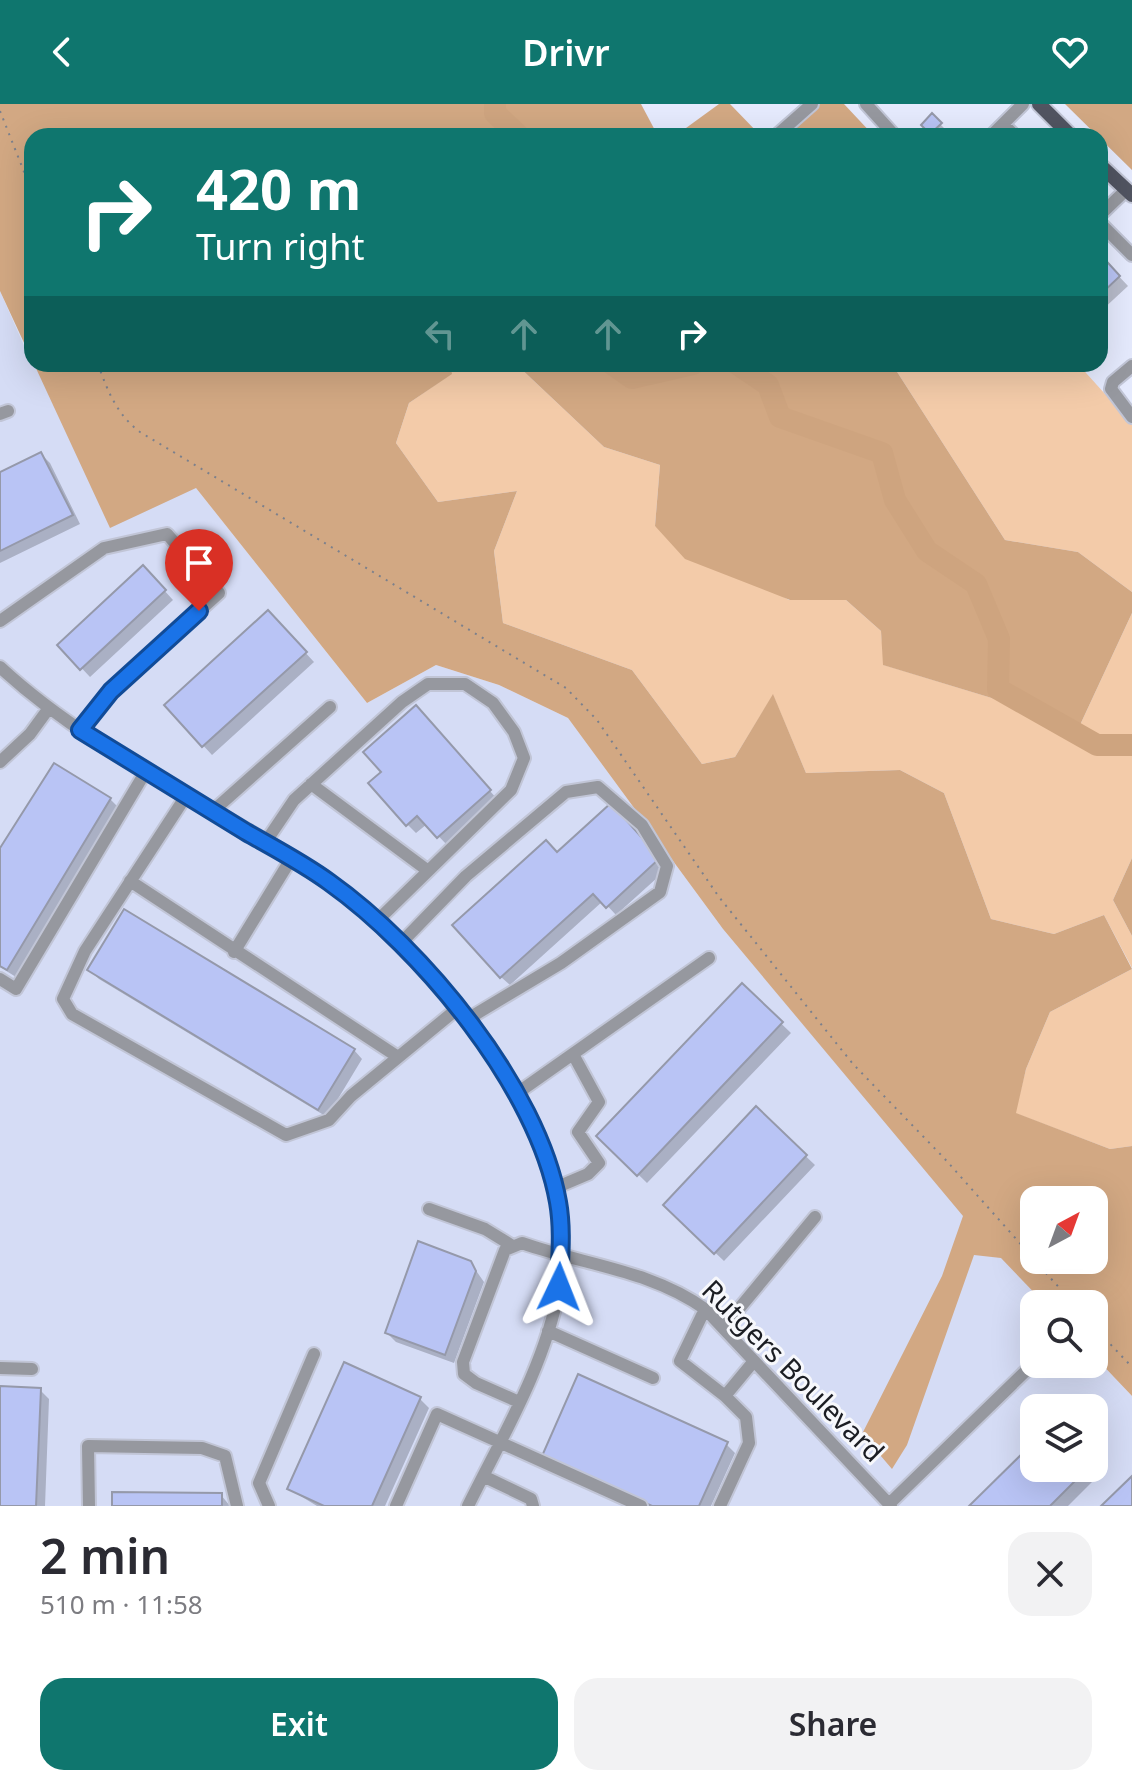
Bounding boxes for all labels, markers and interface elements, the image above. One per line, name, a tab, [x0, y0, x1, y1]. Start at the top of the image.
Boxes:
text: Drivr	[522, 28, 610, 77]
icon: back	[40, 30, 84, 74]
icon: heart	[1048, 30, 1092, 74]
text: 420 m	[196, 150, 361, 226]
icon: right	[64, 160, 168, 264]
text: Turn right	[196, 222, 364, 271]
icon: left	[418, 312, 462, 356]
icon: ahead	[502, 312, 546, 356]
icon: ahead	[586, 312, 630, 356]
icon: right	[670, 312, 714, 356]
pin	[165, 529, 233, 611]
icon: arrive	[177, 541, 221, 585]
north arrow	[1020, 1186, 1108, 1274]
map controls	[1020, 1186, 1108, 1482]
position arrow	[517, 1245, 601, 1329]
street label: Rutgers Boulevard	[694, 1271, 893, 1470]
button: search	[1020, 1290, 1108, 1378]
button: layers	[1020, 1394, 1108, 1482]
text: 2 min	[40, 1523, 170, 1588]
button: close	[1008, 1532, 1092, 1616]
text: 510 m · 11:58	[40, 1586, 203, 1622]
button: Exit	[40, 1678, 558, 1770]
button: Share	[574, 1678, 1092, 1770]

